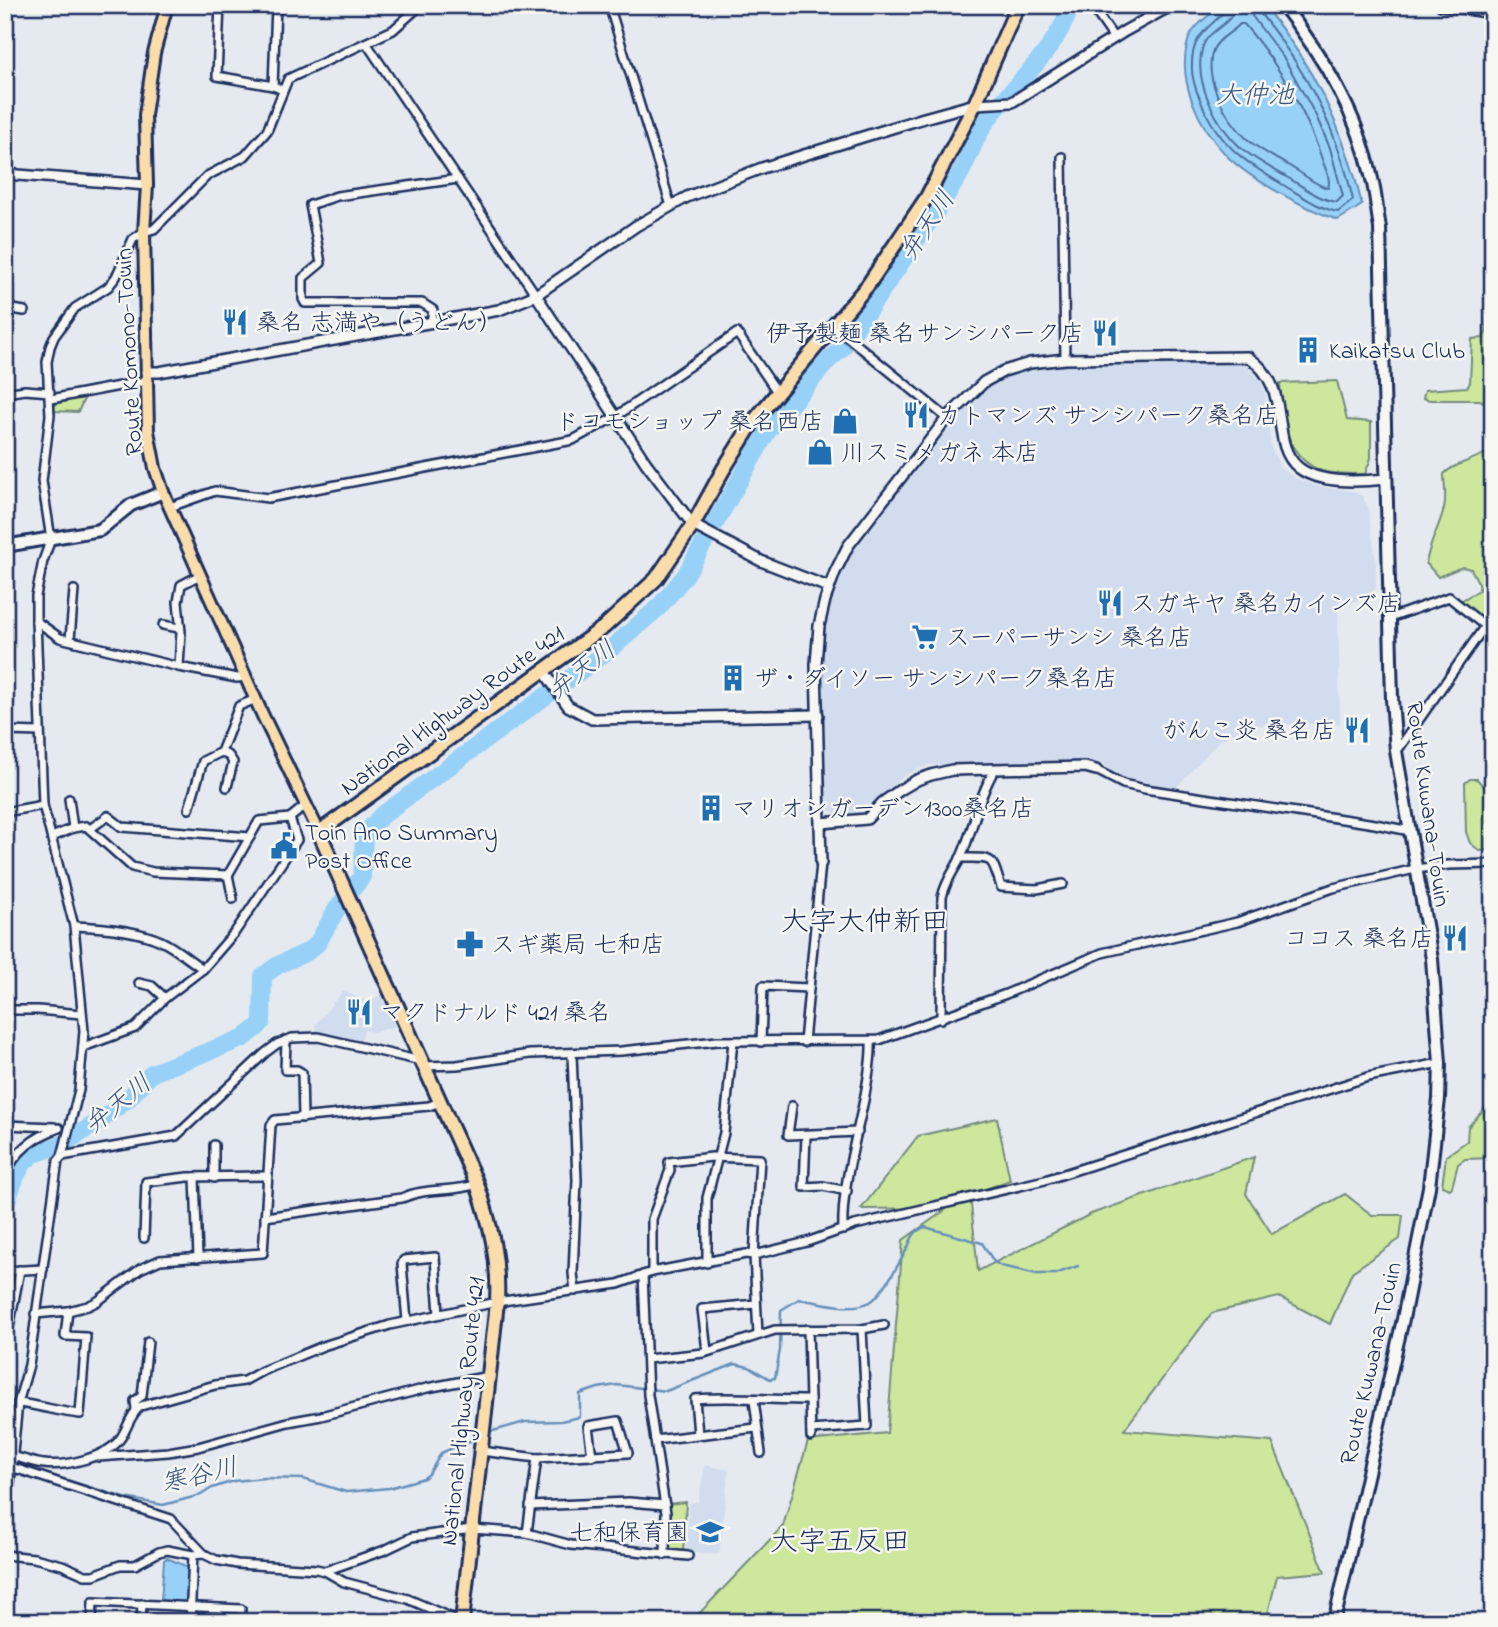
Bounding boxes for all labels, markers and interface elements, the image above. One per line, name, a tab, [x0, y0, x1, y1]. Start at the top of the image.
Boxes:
water label: 大仲池	[1216, 78, 1295, 116]
water label: 弁天川	[891, 184, 966, 270]
street label: Route Komono-Touin	[108, 247, 153, 457]
restaurant icon: 桑名 志満や（うどん）	[220, 307, 250, 337]
place label: 桑名 志満や（うどん）	[256, 307, 502, 342]
place label: 伊予製麺 桑名サンシパーク店	[766, 318, 1084, 353]
restaurant icon: 伊予製麺 桑名サンシパーク店	[1090, 318, 1120, 348]
building icon: Kaikatsu Club	[1293, 335, 1323, 365]
place label: Kaikatsu Club	[1329, 335, 1465, 370]
restaurant icon: カトマンズ サンシパーク桑名店	[901, 400, 931, 430]
place label: カトマンズ サンシパーク桑名店	[937, 400, 1279, 435]
place label: ドコモショップ 桑名西店	[555, 406, 824, 441]
shop icon: ドコモショップ 桑名西店	[830, 406, 860, 436]
shop icon: 川スミメガネ 本店	[805, 437, 835, 467]
place label: 川スミメガネ 本店	[841, 437, 1039, 472]
restaurant icon: スガキヤ 桑名カインズ店	[1095, 588, 1125, 618]
place label: スガキヤ 桑名カインズ店	[1131, 588, 1401, 623]
street label: National Highway Route 421	[334, 618, 574, 806]
supermarket icon: スーパーサンシ 桑名店	[910, 622, 940, 652]
place label: スーパーサンシ 桑名店	[946, 622, 1192, 657]
water label: 弁天川	[540, 633, 625, 710]
building icon: ザ・ダイソー サンシパーク桑名店	[718, 663, 748, 693]
place label: ザ・ダイソー サンシパーク桑名店	[754, 663, 1118, 698]
street label: Route Kuwana-Touin	[1395, 699, 1458, 909]
place label: がんこ炎 桑名店	[1162, 715, 1336, 750]
restaurant icon: がんこ炎 桑名店	[1342, 715, 1372, 745]
building icon: マリオンガーデン1300桑名店	[696, 793, 726, 823]
place label: マリオンガーデン1300桑名店	[732, 793, 1034, 828]
place label: Toin Ano Summary Post Office	[305, 817, 498, 880]
public building icon: Toin Ano Summary Post Office	[269, 831, 299, 861]
district label: 大字大仲新田	[781, 903, 949, 944]
place label: ココス 桑名店	[1284, 923, 1434, 958]
restaurant icon: ココス 桑名店	[1440, 923, 1470, 953]
pharmacy icon: スギ薬局 七和店	[455, 929, 485, 959]
place label: スギ薬局 七和店	[491, 929, 665, 964]
restaurant icon: マクドナルド 421 桑名	[344, 997, 374, 1027]
place label: マクドナルド 421 桑名	[380, 997, 612, 1032]
water label: 弁天川	[77, 1066, 161, 1145]
street label: Route Kuwana-Touin	[1332, 1259, 1413, 1468]
street label: National Highway Route 421	[433, 1275, 497, 1547]
water label: 寒谷川	[157, 1450, 242, 1504]
place label: 七和保育園	[569, 1517, 689, 1552]
school or university icon: 七和保育園	[695, 1517, 725, 1547]
district label: 大字五反田	[770, 1523, 910, 1564]

